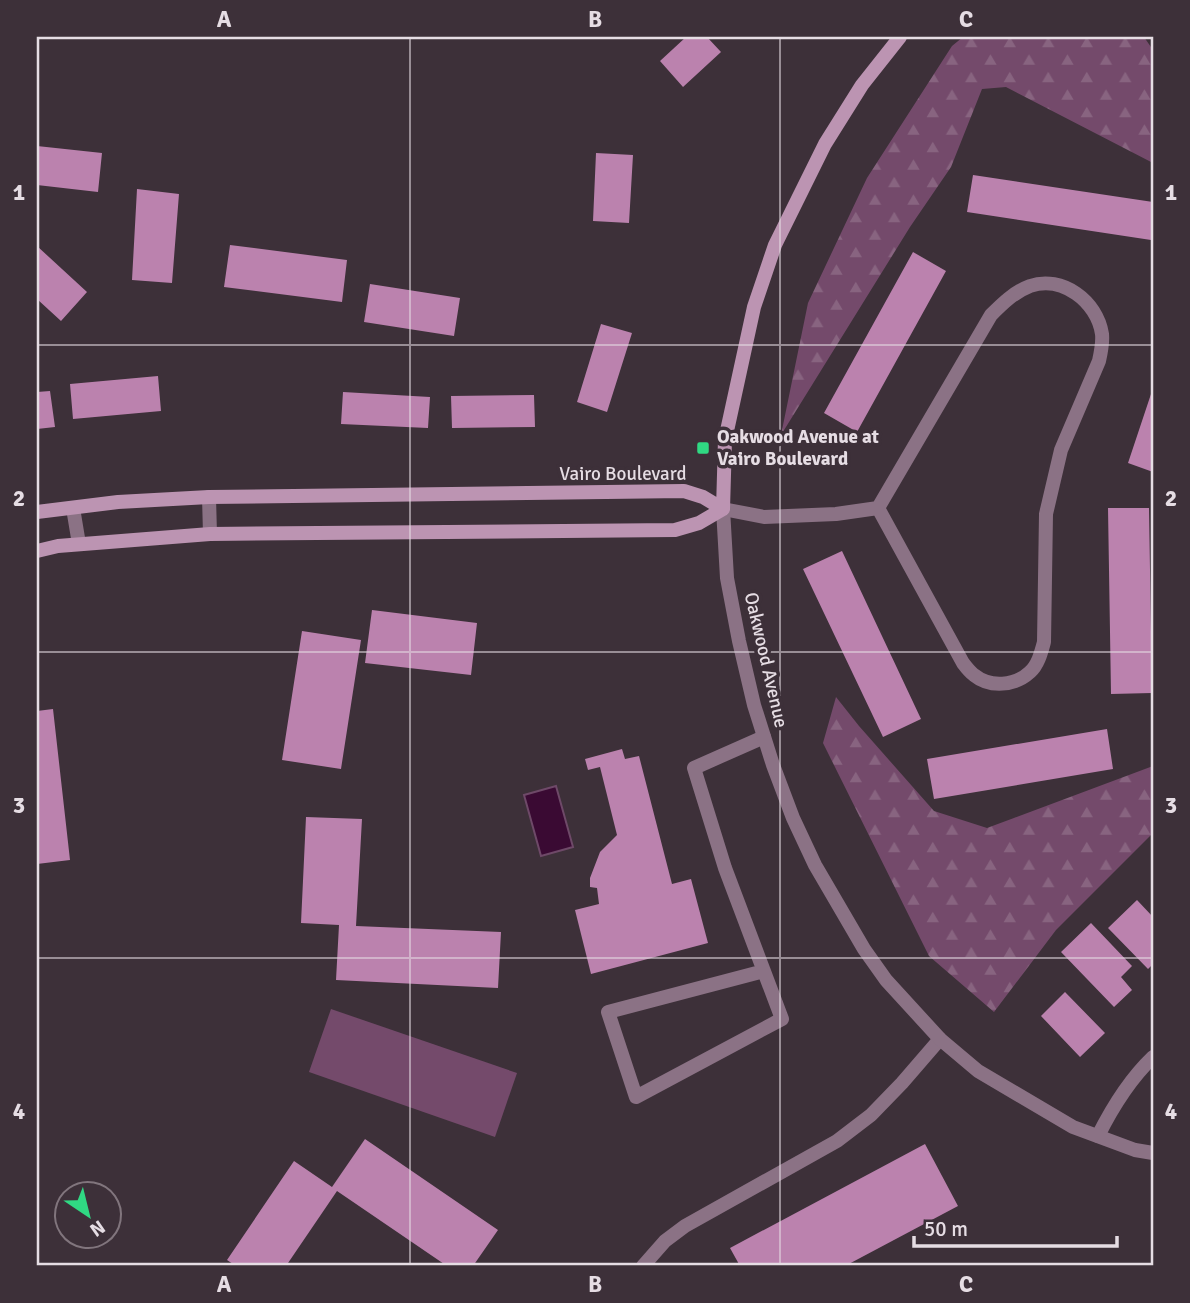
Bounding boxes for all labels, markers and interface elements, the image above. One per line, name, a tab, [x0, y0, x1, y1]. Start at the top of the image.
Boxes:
text: A	[217, 5, 232, 34]
text: B	[588, 5, 602, 34]
text: C	[959, 5, 973, 34]
text: 1	[13, 178, 25, 207]
text: 1	[1165, 178, 1177, 207]
place label: Oakwood Avenue at Vairo Boulevard	[717, 425, 879, 471]
marker: Oakwood Avenue at Vairo Boulevard	[695, 440, 711, 456]
street label: Vairo Boulevard	[559, 462, 687, 486]
text: 2	[13, 484, 25, 513]
text: 2	[1165, 484, 1177, 513]
street label: Oakwood Avenue	[739, 590, 793, 730]
text: 3	[13, 791, 25, 820]
text: 3	[1165, 791, 1177, 820]
text: 4	[13, 1097, 25, 1126]
text: 4	[1165, 1097, 1177, 1126]
north arrow	[52, 1180, 122, 1250]
scale bar	[914, 1205, 1116, 1249]
text: N	[85, 1214, 109, 1242]
text: 50 m	[924, 1216, 968, 1242]
text: A	[217, 1270, 232, 1299]
text: B	[588, 1270, 602, 1299]
text: C	[959, 1270, 973, 1299]

